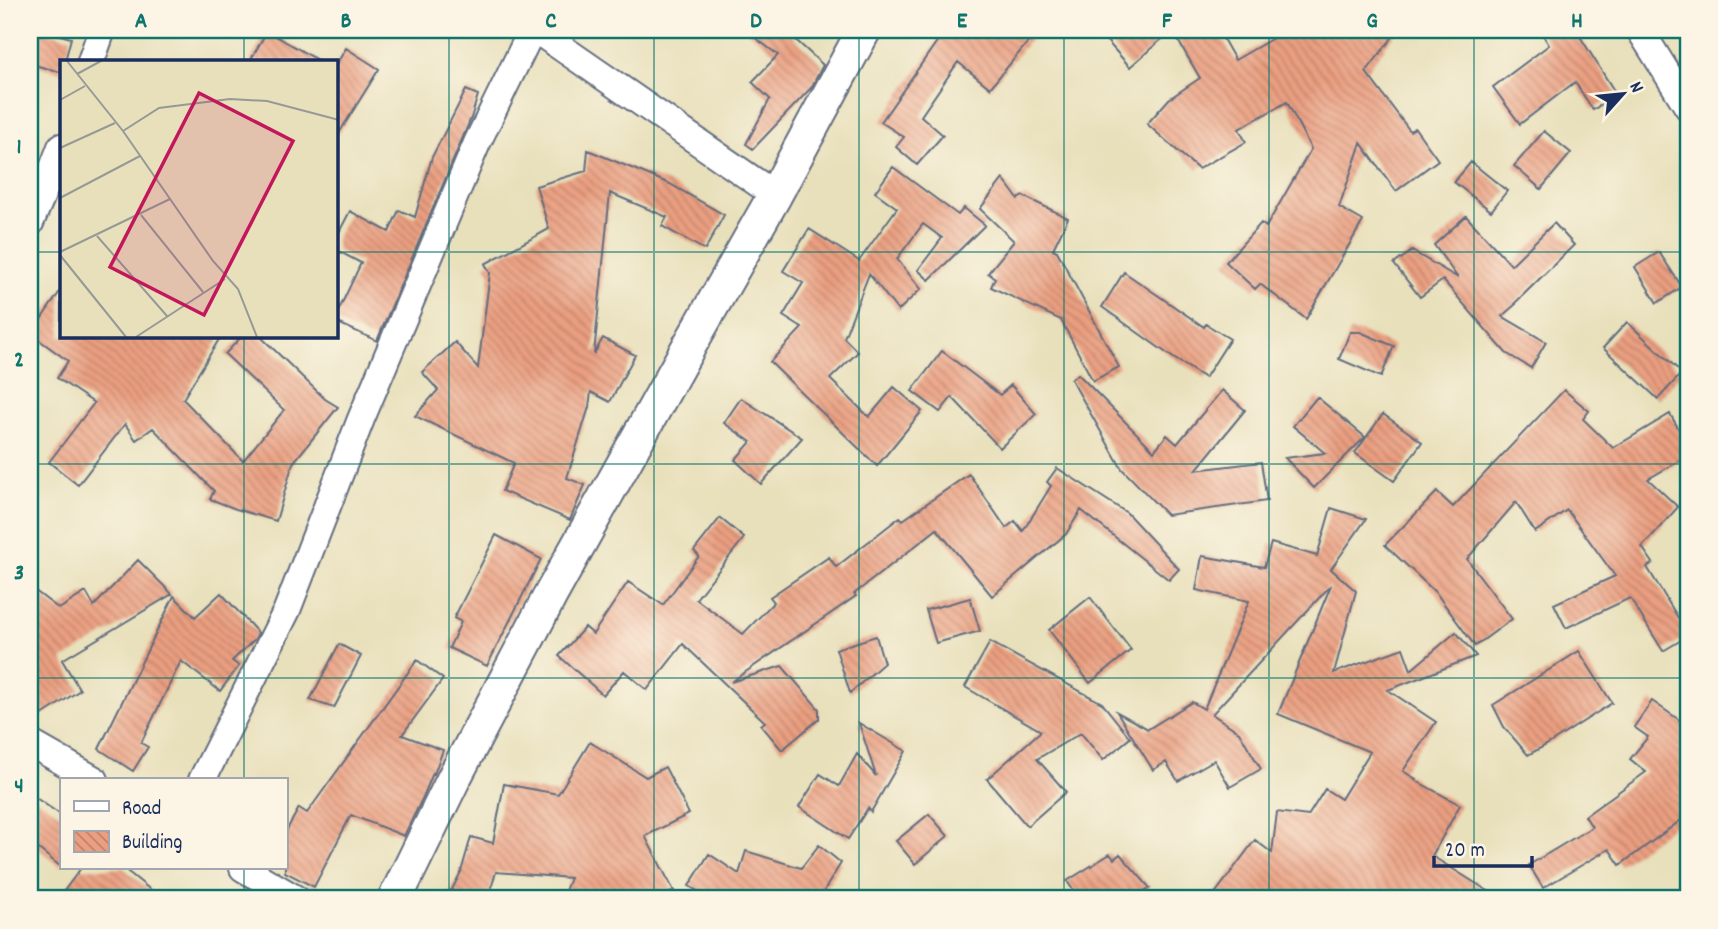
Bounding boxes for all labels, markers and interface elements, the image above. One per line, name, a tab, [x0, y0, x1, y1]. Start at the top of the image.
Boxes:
text: A	[135, 6, 147, 39]
text: B	[341, 6, 352, 39]
text: C	[545, 6, 557, 39]
text: D	[750, 6, 762, 39]
text: E	[957, 6, 968, 39]
text: F	[1162, 6, 1173, 39]
text: G	[1366, 6, 1378, 39]
text: H	[1571, 6, 1583, 39]
inset map	[60, 60, 338, 338]
north arrow	[1588, 60, 1658, 130]
text: N	[1621, 78, 1649, 98]
text: 1	[16, 132, 22, 165]
text: 2	[14, 345, 24, 378]
text: 3	[14, 558, 24, 591]
text: 4	[14, 771, 24, 804]
legend	[60, 778, 287, 870]
text: Road	[122, 795, 161, 825]
scale bar	[1434, 824, 1532, 868]
text: Building	[122, 829, 182, 859]
text: 20 m	[1445, 837, 1485, 867]

